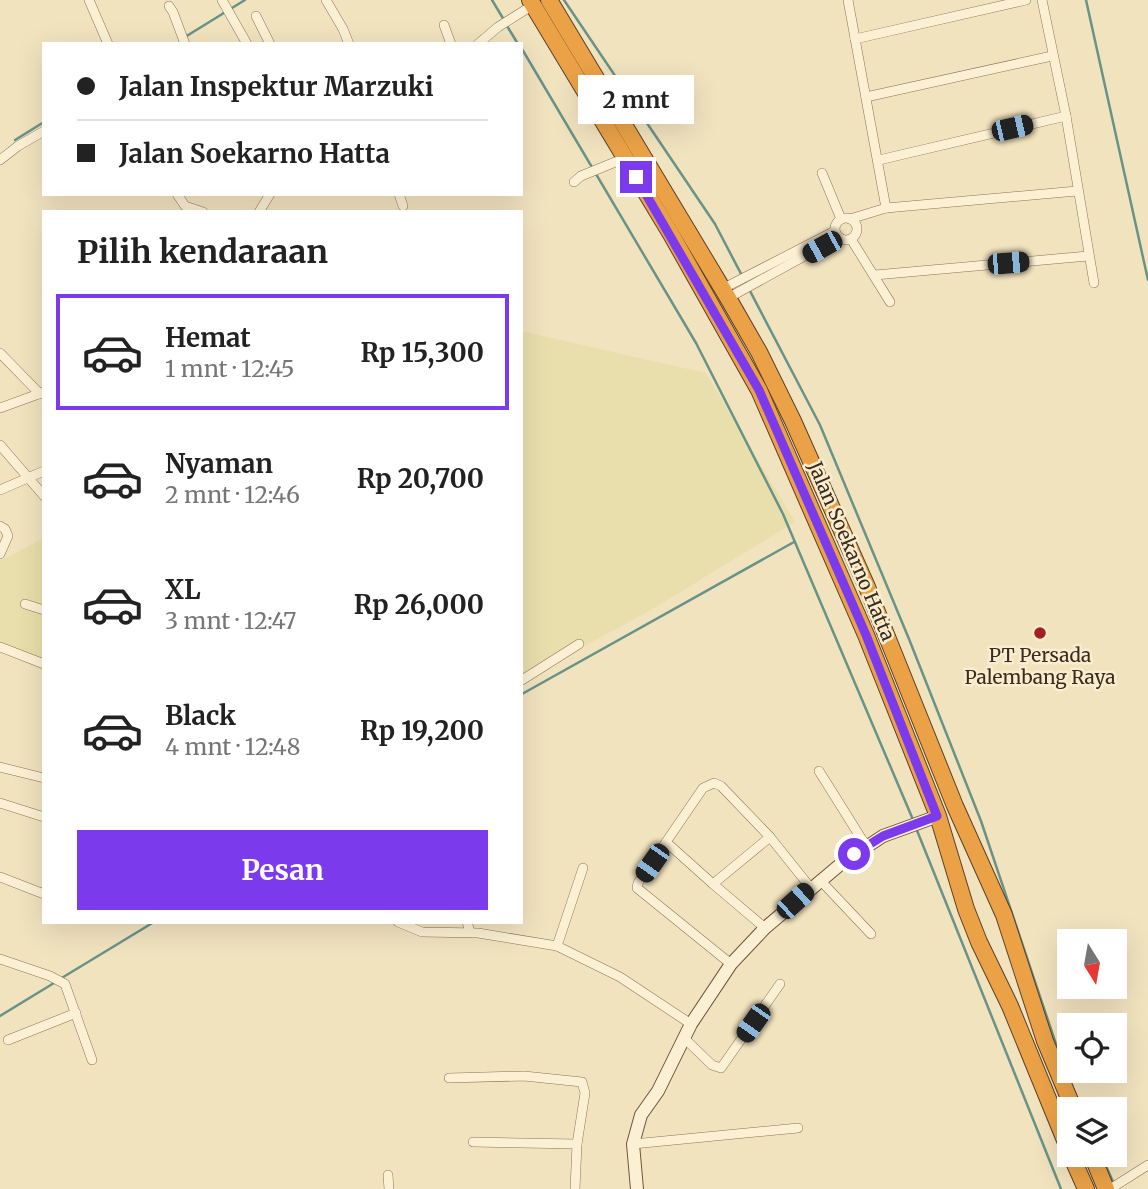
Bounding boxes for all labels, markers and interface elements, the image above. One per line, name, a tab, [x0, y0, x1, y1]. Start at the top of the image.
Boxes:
text: Jalan Inspektur Marzuki	[119, 70, 434, 103]
callout: 2 mnt	[578, 76, 694, 124]
text: 2 mnt	[603, 85, 669, 114]
car	[990, 113, 1035, 143]
text: Jalan Soekarno Hatta	[119, 137, 390, 170]
route end	[620, 161, 652, 193]
car	[799, 228, 846, 266]
text: Pilih kendaraan	[77, 232, 328, 272]
car	[987, 251, 1030, 275]
icon: car	[81, 321, 144, 384]
text: Hemat	[165, 321, 251, 354]
text: Rp 15,300	[360, 336, 484, 369]
text: 1 mnt · 12:45	[165, 354, 294, 383]
icon: car	[81, 447, 144, 510]
text: Nyaman	[165, 447, 273, 480]
street label: Jalan Soekarno Hatta	[803, 457, 901, 644]
text: Rp 20,700	[357, 462, 484, 495]
text: 2 mnt · 12:46	[165, 480, 300, 509]
icon: car	[81, 573, 144, 636]
text: XL	[165, 573, 201, 606]
text: Rp 26,000	[354, 588, 484, 621]
text: 3 mnt · 12:47	[165, 606, 297, 635]
marker: PT Persada Palembang Raya	[1032, 625, 1048, 641]
place label: PT Persada Palembang Raya	[964, 643, 1116, 689]
icon: car	[81, 699, 144, 762]
text: Black	[165, 699, 236, 732]
text: Rp 19,200	[360, 714, 484, 747]
text: 4 mnt · 12:48	[165, 732, 300, 761]
button: Pesan	[77, 830, 488, 910]
route start	[838, 838, 870, 870]
car	[632, 840, 673, 886]
car	[773, 879, 818, 923]
north arrow	[1057, 929, 1127, 999]
map controls	[1057, 929, 1127, 1167]
car	[733, 1000, 774, 1046]
button: locate	[1057, 1013, 1127, 1083]
button: layers	[1057, 1097, 1127, 1167]

